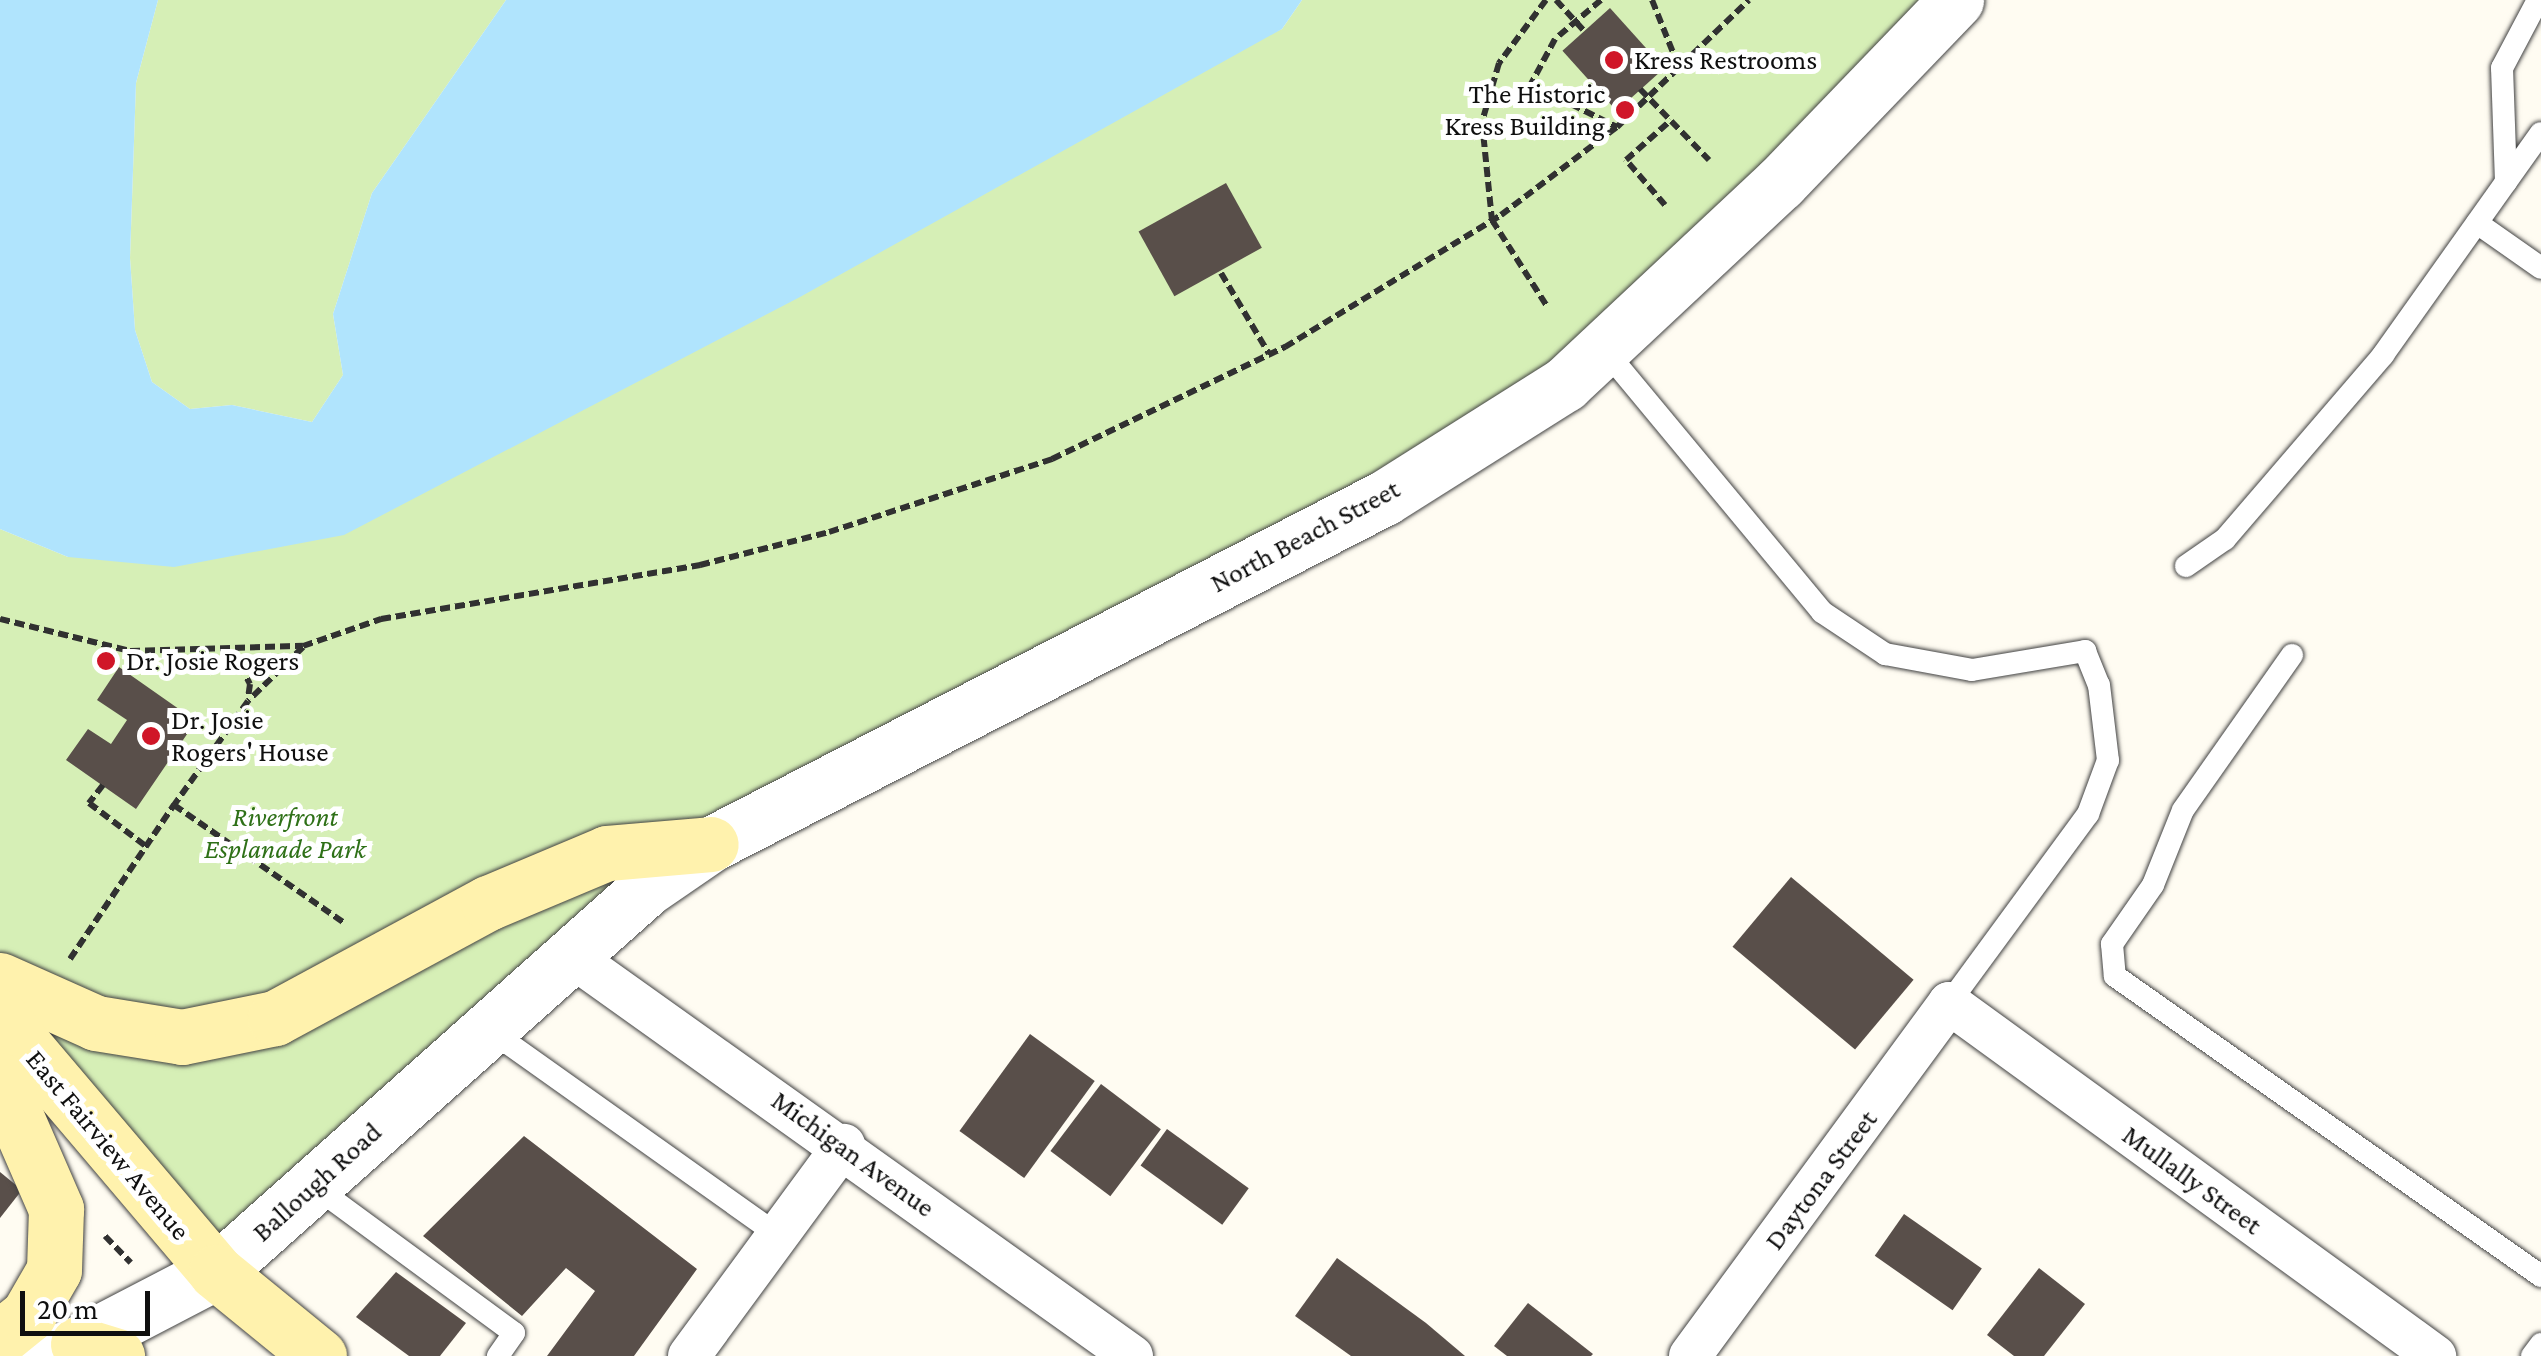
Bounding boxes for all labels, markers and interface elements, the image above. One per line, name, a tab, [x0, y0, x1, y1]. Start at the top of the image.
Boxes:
place label: Kress Restrooms	[1634, 43, 1817, 77]
marker: Kress Restrooms	[1603, 49, 1625, 71]
place label: The Historic Kress Building	[1445, 77, 1605, 143]
marker: The Historic Kress Building	[1614, 99, 1636, 121]
street label: North Beach Street	[1205, 472, 1405, 600]
place label: Dr. Josie Rogers	[126, 644, 299, 678]
marker: Dr. Josie Rogers	[95, 650, 117, 672]
place label: Dr. Josie Rogers' House	[171, 703, 329, 769]
marker: Dr. Josie Rogers' House	[140, 725, 162, 747]
park label: Riverfront Esplanade Park	[204, 800, 366, 866]
street label: East Fairview Avenue	[19, 1043, 197, 1247]
street label: Michigan Avenue	[765, 1084, 941, 1224]
street label: Daytona Street	[1758, 1103, 1884, 1257]
street label: Ballough Road	[245, 1115, 389, 1249]
street label: Mullally Street	[2116, 1118, 2268, 1242]
scale bar	[25, 1271, 155, 1333]
text: 20 m	[37, 1292, 98, 1325]

